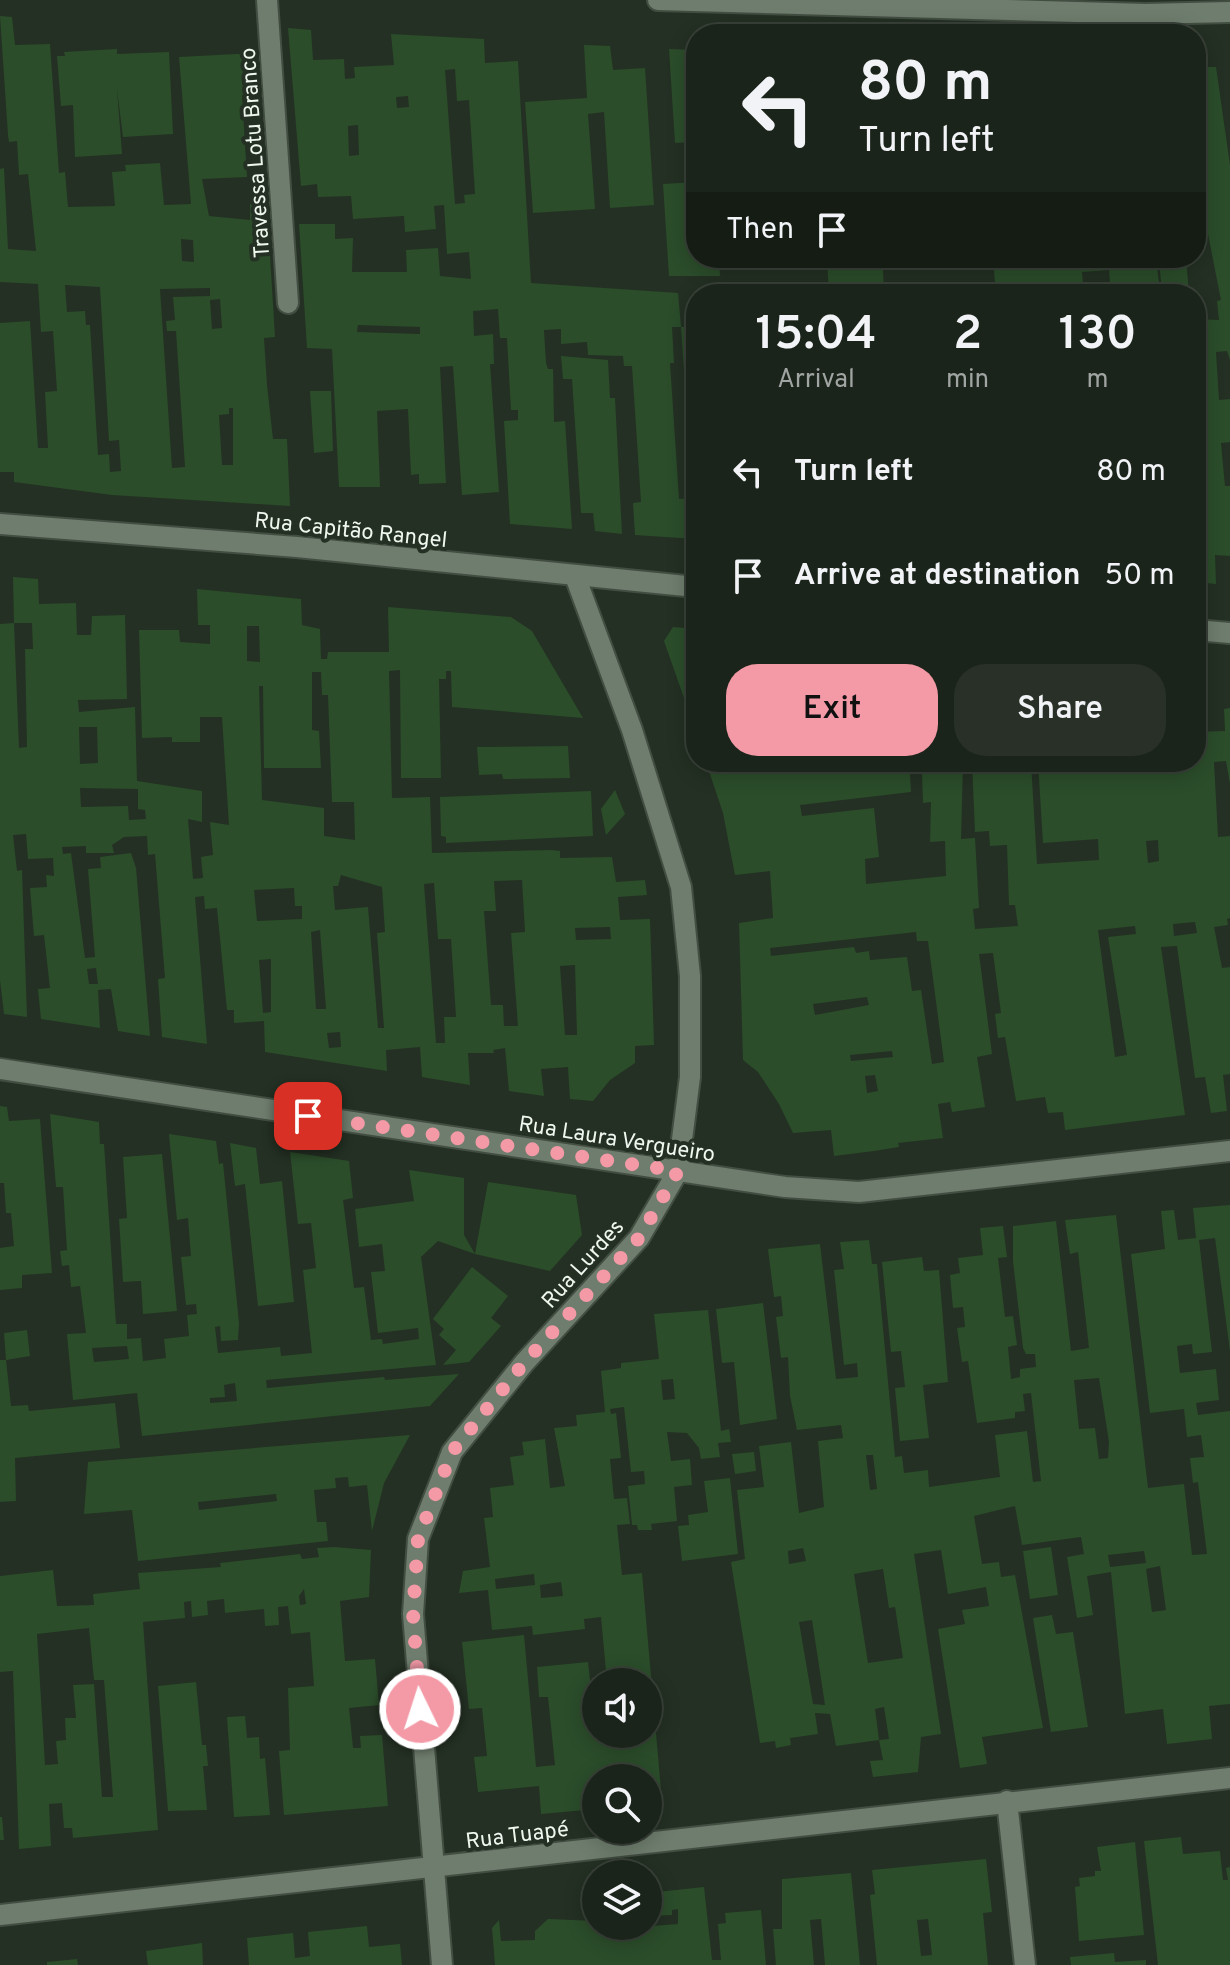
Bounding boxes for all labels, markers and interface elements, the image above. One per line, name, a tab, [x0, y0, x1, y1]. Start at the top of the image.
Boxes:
street label: Travessa Lotu Branco	[236, 47, 277, 259]
text: 80 m	[858, 50, 992, 120]
icon: left	[726, 56, 830, 160]
text: Turn left	[858, 119, 995, 165]
icon: arrive	[810, 208, 854, 252]
text: Then	[726, 212, 794, 249]
text: 15:04	[755, 306, 877, 366]
text: 2	[953, 306, 982, 366]
text: 130	[1058, 306, 1137, 366]
text: Arrival	[777, 364, 855, 397]
text: min	[946, 364, 989, 397]
text: m	[1087, 364, 1109, 397]
icon: left	[726, 450, 770, 494]
text: Turn left	[794, 454, 914, 491]
text: 80 m	[1096, 454, 1166, 491]
street label: Rua Capitão Rangel	[253, 508, 448, 555]
icon: arrive	[726, 554, 770, 598]
text: Arrive at destination	[794, 558, 1080, 595]
text: 50 m	[1104, 558, 1175, 595]
button: Exit	[726, 664, 938, 756]
button: Share	[954, 664, 1166, 756]
pin	[274, 1082, 342, 1150]
icon: arrive	[286, 1094, 330, 1138]
street label: Rua Laura Vergueiro	[516, 1112, 717, 1169]
street label: Rua Lurdes	[537, 1214, 631, 1315]
position arrow	[378, 1667, 462, 1751]
map controls	[582, 1668, 662, 1940]
button: sound	[582, 1668, 662, 1748]
button: search	[582, 1764, 662, 1844]
street label: Rua Tuapé	[464, 1817, 570, 1856]
button: layers	[582, 1860, 662, 1940]

